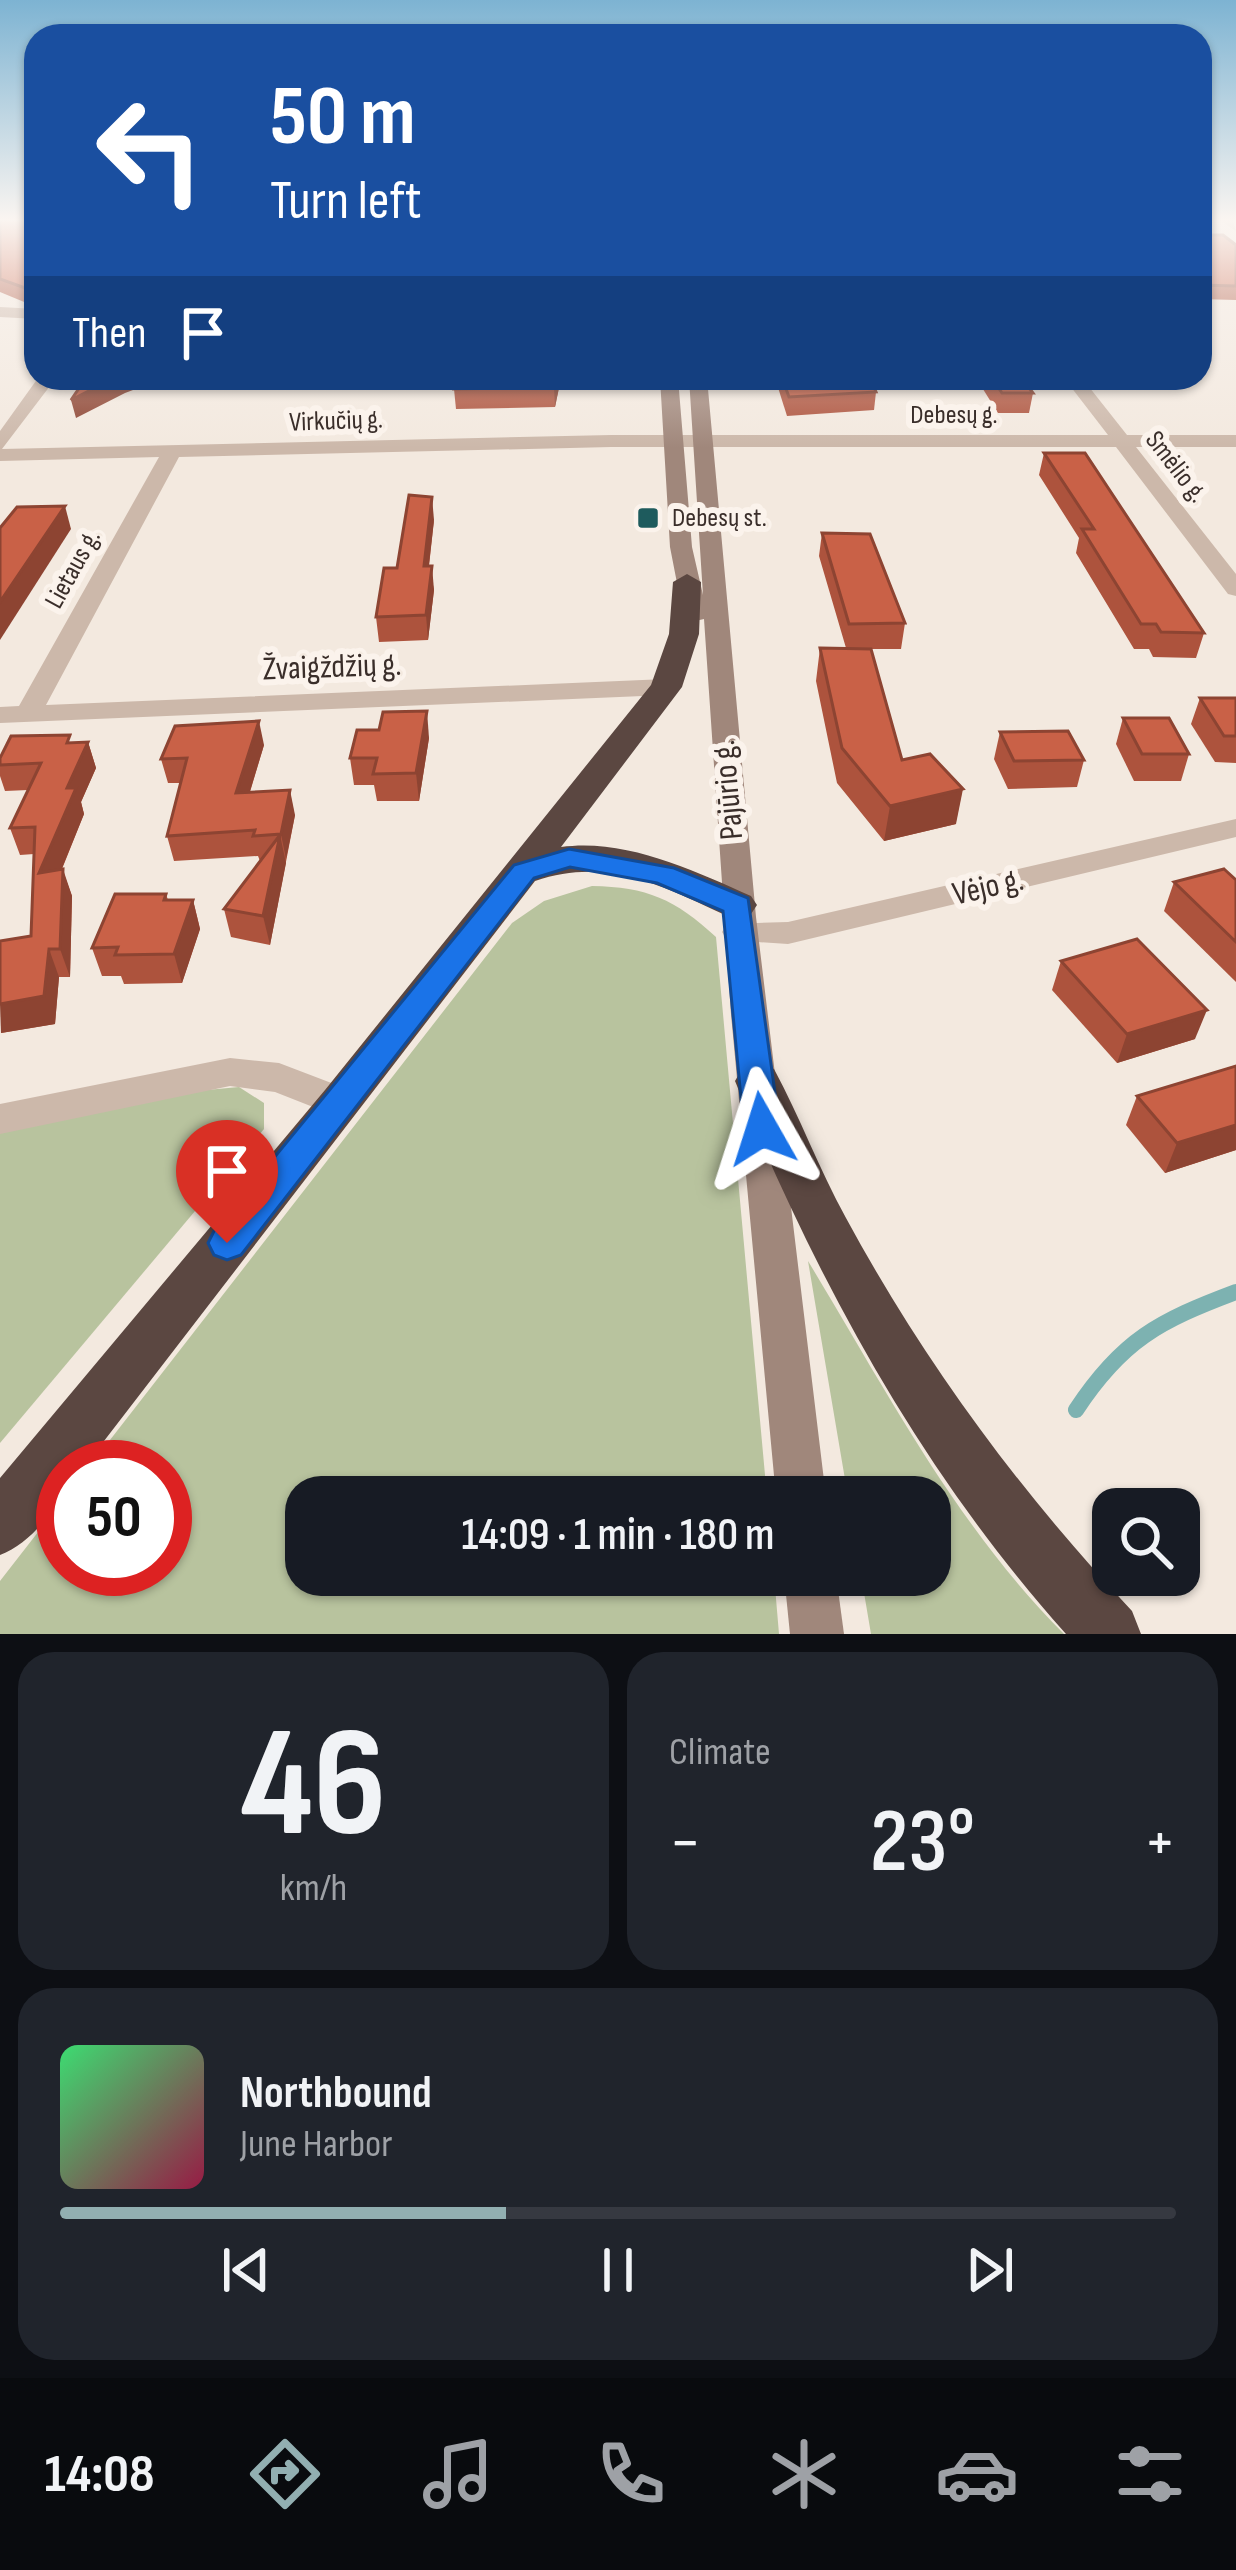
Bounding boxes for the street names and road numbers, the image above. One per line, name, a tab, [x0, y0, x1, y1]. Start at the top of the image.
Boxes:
street label: Debesų g.	[910, 399, 998, 431]
street label: Virkučių g.	[289, 403, 383, 439]
street label: Smėlio g.	[1138, 425, 1214, 509]
street label: Lietaus g.	[38, 524, 108, 614]
street label: Žvaigždžių g.	[262, 645, 402, 689]
street label: Pajūrio g.	[704, 739, 752, 841]
street label: Vėjo g.	[949, 859, 1027, 915]

